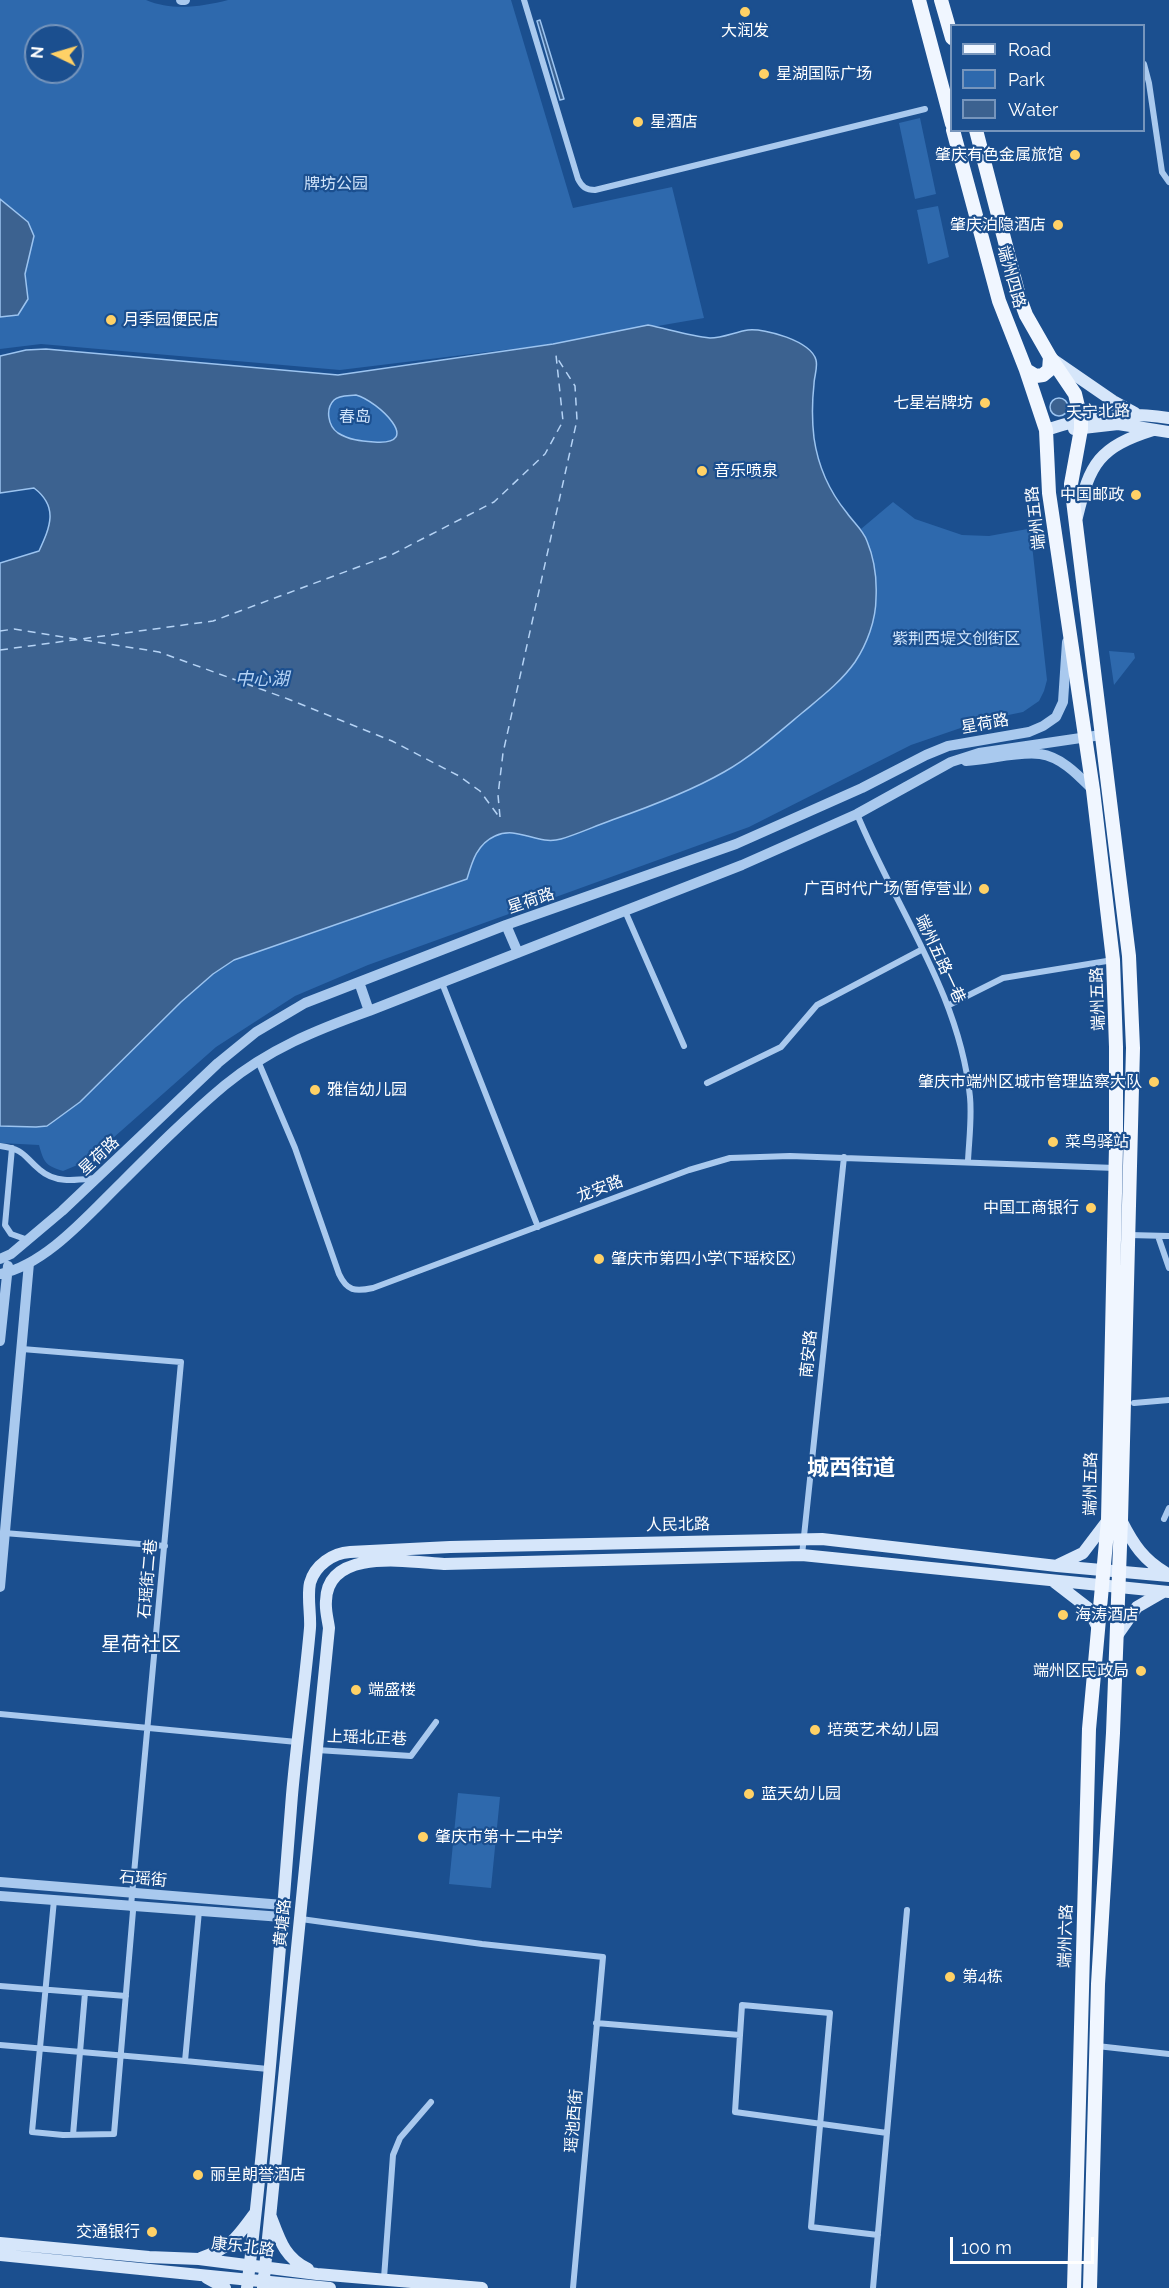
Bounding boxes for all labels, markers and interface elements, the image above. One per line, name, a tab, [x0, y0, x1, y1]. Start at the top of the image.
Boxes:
marker: 大润发	[738, 5, 752, 19]
place label: 大润发	[721, 21, 769, 41]
north arrow	[24, 24, 84, 84]
legend	[950, 24, 1145, 132]
text: Road	[1008, 39, 1051, 60]
text: N	[28, 46, 48, 59]
place label: 星湖国际广场	[776, 64, 872, 84]
marker: 星湖国际广场	[757, 67, 771, 81]
text: Park	[1008, 69, 1045, 90]
text: Water	[1008, 99, 1058, 120]
place label: 星酒店	[650, 112, 698, 132]
marker: 星酒店	[631, 115, 645, 129]
place label: 肇庆有色金属旅馆	[935, 145, 1063, 165]
marker: 肇庆有色金属旅馆	[1068, 148, 1082, 162]
park label: 牌坊公园	[304, 174, 368, 194]
place label: 肇庆泊隐酒店	[950, 215, 1046, 235]
marker: 肇庆泊隐酒店	[1051, 218, 1065, 232]
street label: 端州四路	[993, 244, 1029, 310]
place label: 月季园便民店	[123, 310, 219, 330]
marker: 月季园便民店	[104, 313, 118, 327]
place label: 七星岩牌坊	[893, 393, 973, 413]
marker: 七星岩牌坊	[978, 396, 992, 410]
street label: 天宁北路	[1066, 401, 1130, 423]
park label: 春岛	[339, 407, 371, 427]
place label: 音乐喷泉	[714, 461, 778, 481]
marker: 音乐喷泉	[695, 464, 709, 478]
street label: 端州五路	[1023, 485, 1049, 551]
place label: 中国邮政	[1060, 485, 1124, 505]
marker: 中国邮政	[1129, 488, 1143, 502]
park label: 紫荆西堤文创街区	[892, 629, 1020, 649]
water label: 中心湖	[235, 669, 289, 691]
street label: 星荷路	[960, 710, 1010, 738]
place label: 广百时代广场(暂停营业)	[803, 879, 972, 899]
marker: 广百时代广场(暂停营业)	[977, 882, 991, 896]
street label: 星荷路	[505, 884, 557, 918]
street label: 端州五路一巷	[911, 911, 969, 1007]
street label: 端州五路	[1087, 967, 1109, 1031]
place label: 肇庆市端州区城市管理监察大队	[918, 1072, 1142, 1092]
marker: 肇庆市端州区城市管理监察大队	[1147, 1075, 1161, 1089]
place label: 雅信幼儿园	[327, 1080, 407, 1100]
marker: 雅信幼儿园	[308, 1083, 322, 1097]
place label: 菜鸟驿站	[1065, 1132, 1129, 1152]
street label: 星荷路	[75, 1133, 123, 1179]
marker: 菜鸟驿站	[1046, 1135, 1060, 1149]
street label: 龙安路	[574, 1171, 626, 1207]
place label: 中国工商银行	[983, 1198, 1079, 1218]
marker: 中国工商银行	[1084, 1201, 1098, 1215]
place label: 肇庆市第四小学(下瑶校区)	[611, 1249, 796, 1269]
marker: 肇庆市第四小学(下瑶校区)	[592, 1252, 606, 1266]
street label: 南安路	[797, 1329, 821, 1379]
street label: 端州五路	[1081, 1452, 1101, 1516]
district label: 城西街道	[807, 1455, 895, 1481]
street label: 人民北路	[646, 1515, 710, 1535]
street label: 石瑶街二巷	[135, 1538, 161, 1620]
place label: 海涛酒店	[1075, 1605, 1139, 1625]
marker: 海涛酒店	[1056, 1608, 1070, 1622]
district label: 星荷社区	[101, 1633, 181, 1657]
place label: 端州区民政局	[1033, 1661, 1129, 1681]
marker: 端州区民政局	[1134, 1664, 1148, 1678]
place label: 端盛楼	[368, 1680, 416, 1700]
marker: 端盛楼	[349, 1683, 363, 1697]
place label: 培英艺术幼儿园	[827, 1720, 939, 1740]
marker: 培英艺术幼儿园	[808, 1723, 822, 1737]
street label: 上瑶北正巷	[327, 1727, 407, 1749]
place label: 蓝天幼儿园	[761, 1784, 841, 1804]
marker: 蓝天幼儿园	[742, 1787, 756, 1801]
place label: 肇庆市第十二中学	[435, 1827, 563, 1847]
marker: 肇庆市第十二中学	[416, 1830, 430, 1844]
street label: 石瑶街	[118, 1867, 168, 1891]
street label: 黄塘路	[271, 1898, 295, 1948]
street label: 端州六路	[1055, 1904, 1077, 1968]
place label: 第4栋	[962, 1967, 1003, 1987]
marker: 第4栋	[943, 1970, 957, 1984]
street label: 瑶池西街	[562, 2088, 586, 2154]
place label: 丽呈朗誉酒店	[210, 2165, 306, 2185]
marker: 丽呈朗誉酒店	[191, 2168, 205, 2182]
place label: 交通银行	[76, 2222, 140, 2242]
marker: 交通银行	[145, 2225, 159, 2239]
scale bar	[953, 2225, 1097, 2263]
street label: 康乐北路	[210, 2234, 276, 2260]
text: 100 m	[961, 2237, 1012, 2258]

